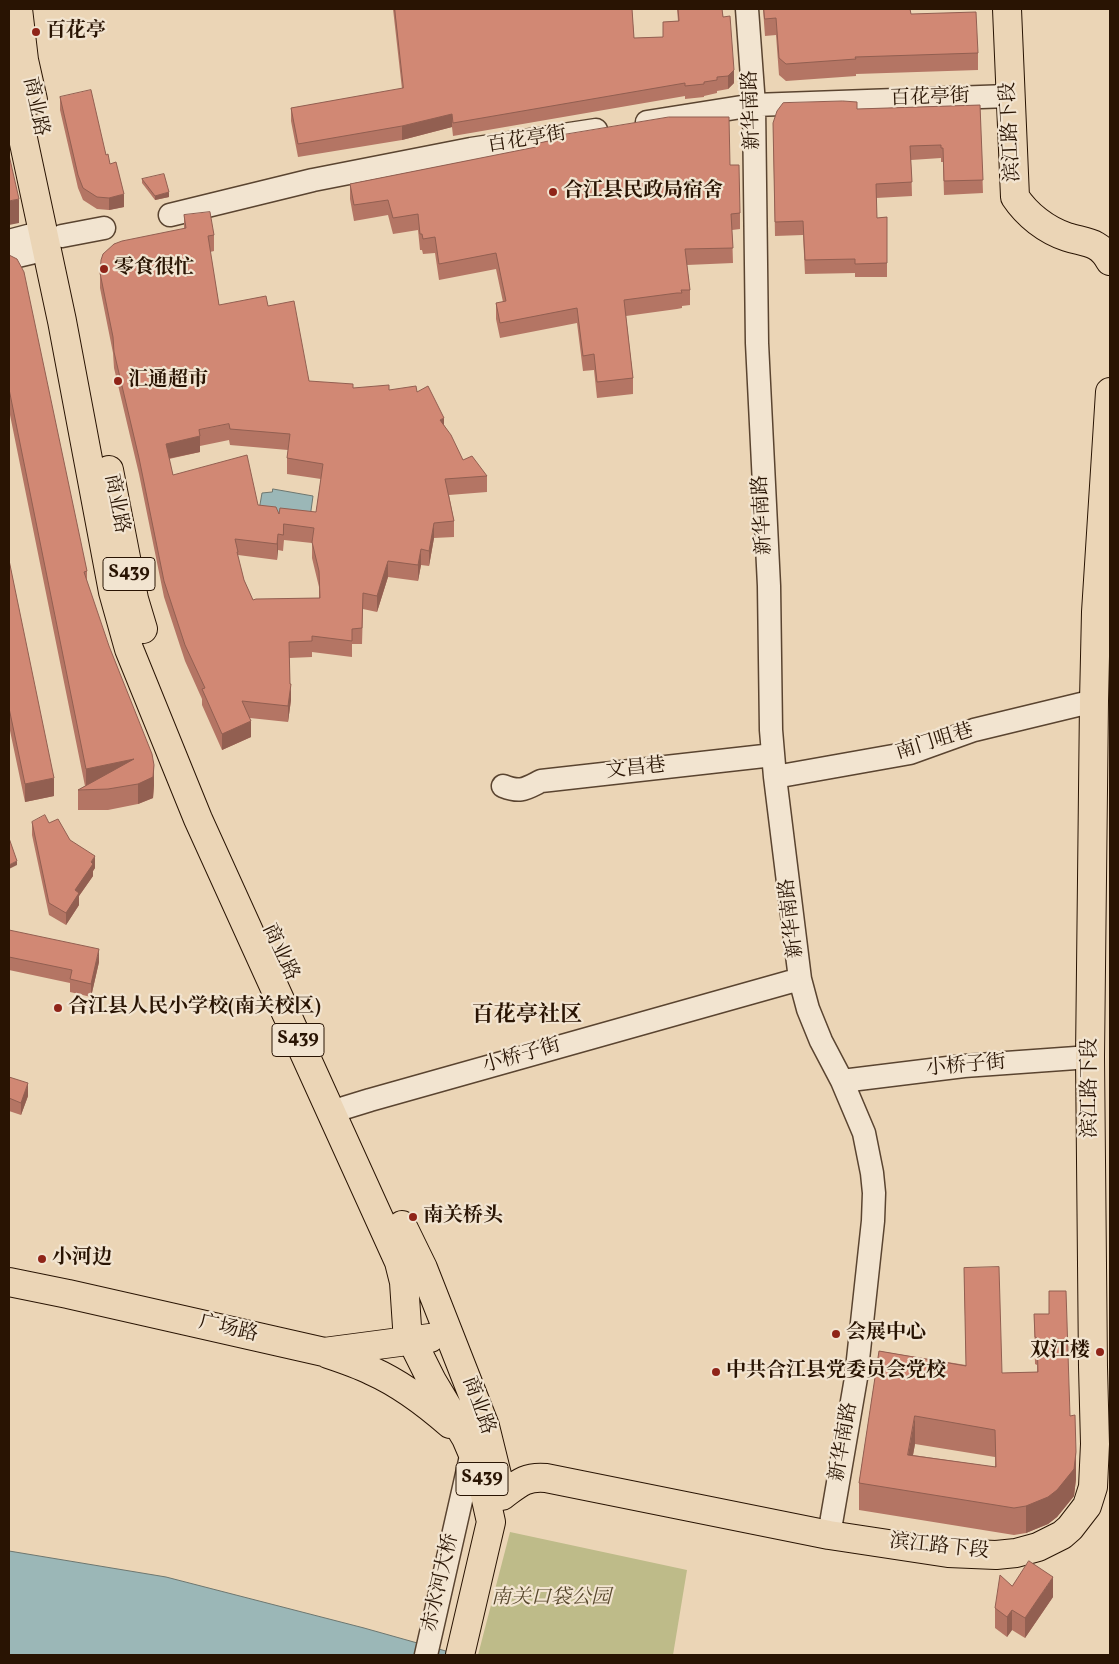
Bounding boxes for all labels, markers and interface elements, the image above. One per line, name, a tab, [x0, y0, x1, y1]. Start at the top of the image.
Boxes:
place label: 百花亭	[46, 20, 106, 44]
marker: 百花亭	[30, 26, 42, 38]
street label: 新华南路	[740, 70, 766, 150]
street label: 商业路	[16, 75, 52, 139]
street label: 滨江路下段	[997, 81, 1027, 183]
street label: 百花亭街	[890, 86, 970, 112]
street label: 百花亭街	[486, 123, 568, 159]
place label: 合江县民政局宿舍	[563, 180, 723, 204]
marker: 合江县民政局宿舍	[547, 186, 559, 198]
place label: 零食很忙	[114, 257, 194, 281]
marker: 零食很忙	[98, 263, 110, 275]
place label: 汇通超市	[128, 369, 208, 393]
marker: 汇通超市	[112, 375, 124, 387]
street label: 商业路	[97, 472, 133, 536]
street label: 新华南路	[750, 474, 778, 556]
road number: S439	[103, 558, 155, 590]
street label: 南门咀巷	[893, 720, 977, 766]
street label: 文昌巷	[605, 755, 667, 785]
street label: 新华南路	[776, 877, 810, 959]
street label: 商业路	[255, 921, 303, 985]
place label: 合江县人民小学校(南关校区)	[68, 996, 321, 1020]
marker: 合江县人民小学校(南关校区)	[52, 1002, 64, 1014]
district label: 百花亭社区	[472, 1004, 582, 1030]
road number: S439	[272, 1024, 324, 1056]
street label: 小桥子街	[480, 1034, 564, 1080]
street label: 滨江路下段	[1079, 1038, 1103, 1138]
street label: 小桥子街	[925, 1052, 1007, 1082]
place label: 南关桥头	[423, 1205, 503, 1229]
marker: 南关桥头	[407, 1211, 419, 1223]
place label: 小河边	[52, 1247, 112, 1271]
marker: 小河边	[36, 1253, 48, 1265]
street label: 广场路	[196, 1312, 260, 1348]
place label: 会展中心	[846, 1322, 926, 1346]
marker: 会展中心	[830, 1328, 842, 1340]
place label: 双江楼	[1030, 1340, 1090, 1364]
marker: 双江楼	[1094, 1346, 1106, 1358]
place label: 中共合江县党委员会党校	[726, 1360, 946, 1384]
marker: 中共合江县党委员会党校	[710, 1366, 722, 1378]
street label: 商业路	[455, 1374, 499, 1438]
street label: 新华南路	[826, 1401, 864, 1483]
road number: S439	[456, 1462, 508, 1496]
street label: 滨江路下段	[888, 1531, 990, 1565]
street label: 赤水河大桥	[419, 1532, 465, 1634]
park label: 南关口袋公园	[491, 1587, 611, 1611]

